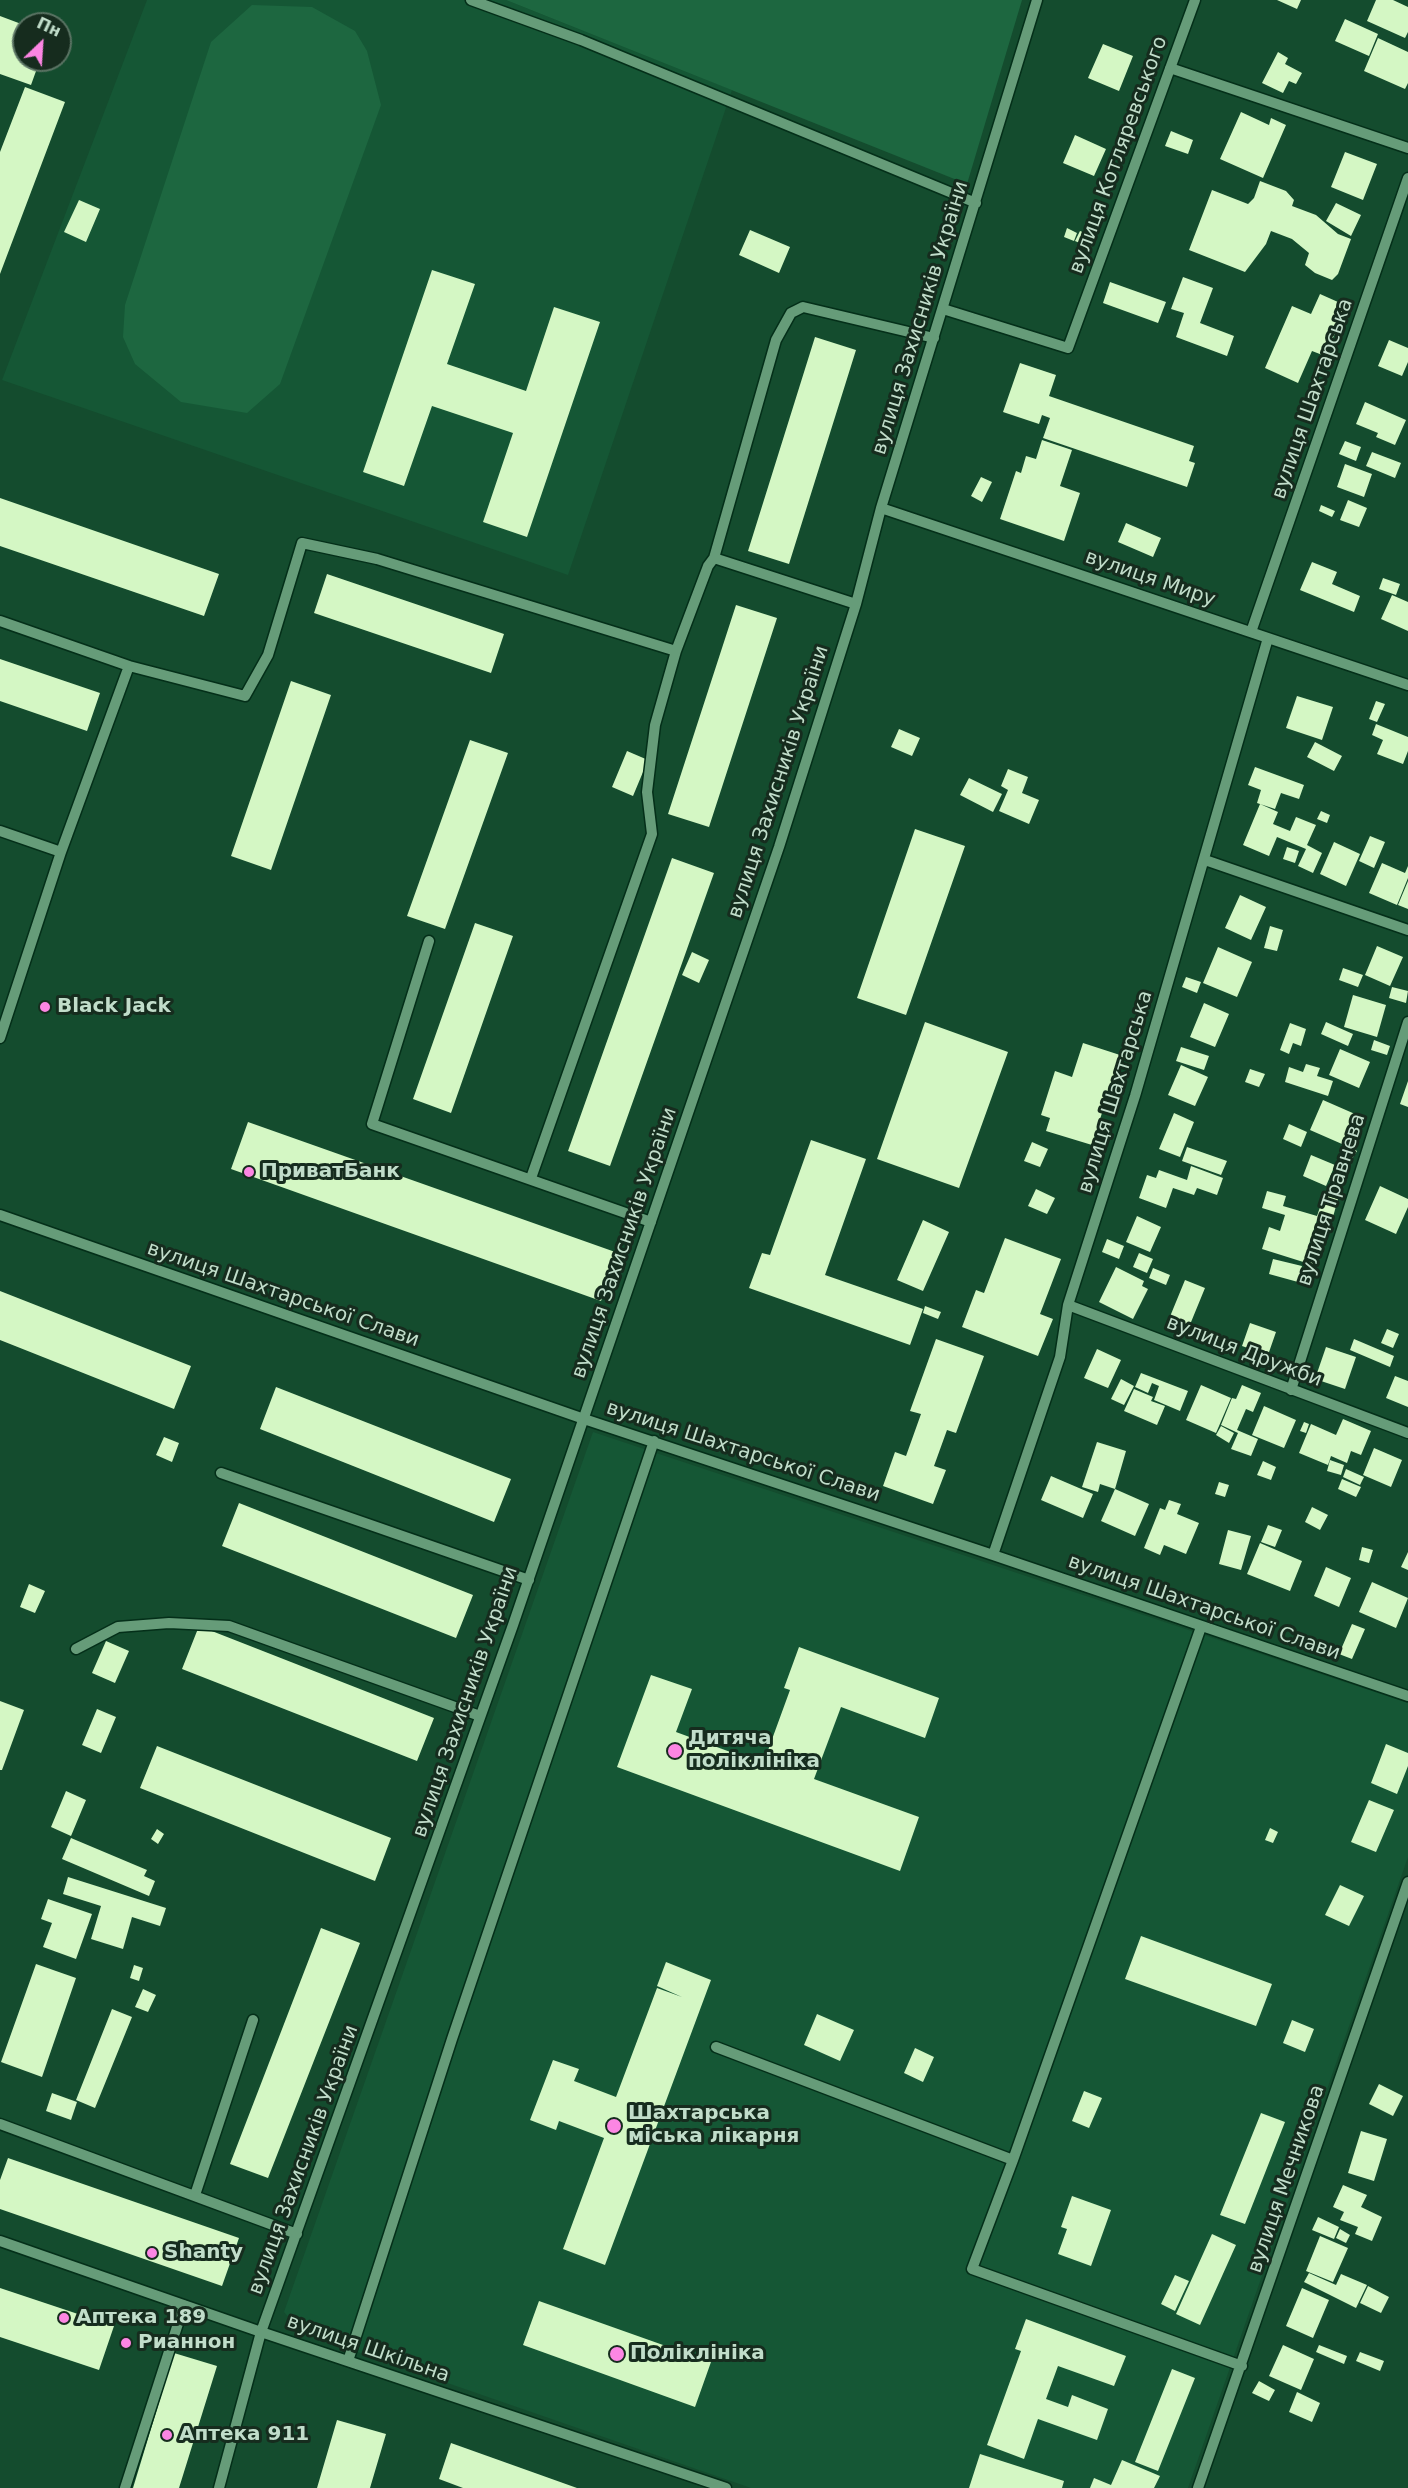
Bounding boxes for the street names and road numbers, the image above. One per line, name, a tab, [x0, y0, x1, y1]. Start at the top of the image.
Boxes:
street label: вулиця Котляревського	[1065, 33, 1173, 277]
street label: вулиця Захисників України	[868, 178, 974, 458]
street label: вулиця Шахтарська	[1267, 296, 1359, 502]
street label: вулиця Миру	[1082, 545, 1218, 613]
street label: вулиця Захисників України	[724, 643, 834, 921]
street label: вулиця Шахтарська	[1074, 988, 1158, 1196]
street label: вулиця Захисників України	[567, 1104, 683, 1382]
street label: вулиця Травнева	[1293, 1111, 1371, 1289]
street label: вулиця Шахтарської Слави	[144, 1237, 422, 1353]
street label: вулиця Дружби	[1163, 1311, 1325, 1393]
street label: вулиця Шахтарської Слави	[603, 1396, 883, 1508]
street label: вулиця Шахтарської Слави	[1065, 1550, 1343, 1666]
street label: вулиця Захисників України	[408, 1563, 524, 1841]
street label: вулиця Захисників України	[244, 2022, 364, 2298]
street label: вулиця Мечникова	[1244, 2082, 1330, 2276]
street label: вулиця Шкільна	[284, 2310, 452, 2388]

